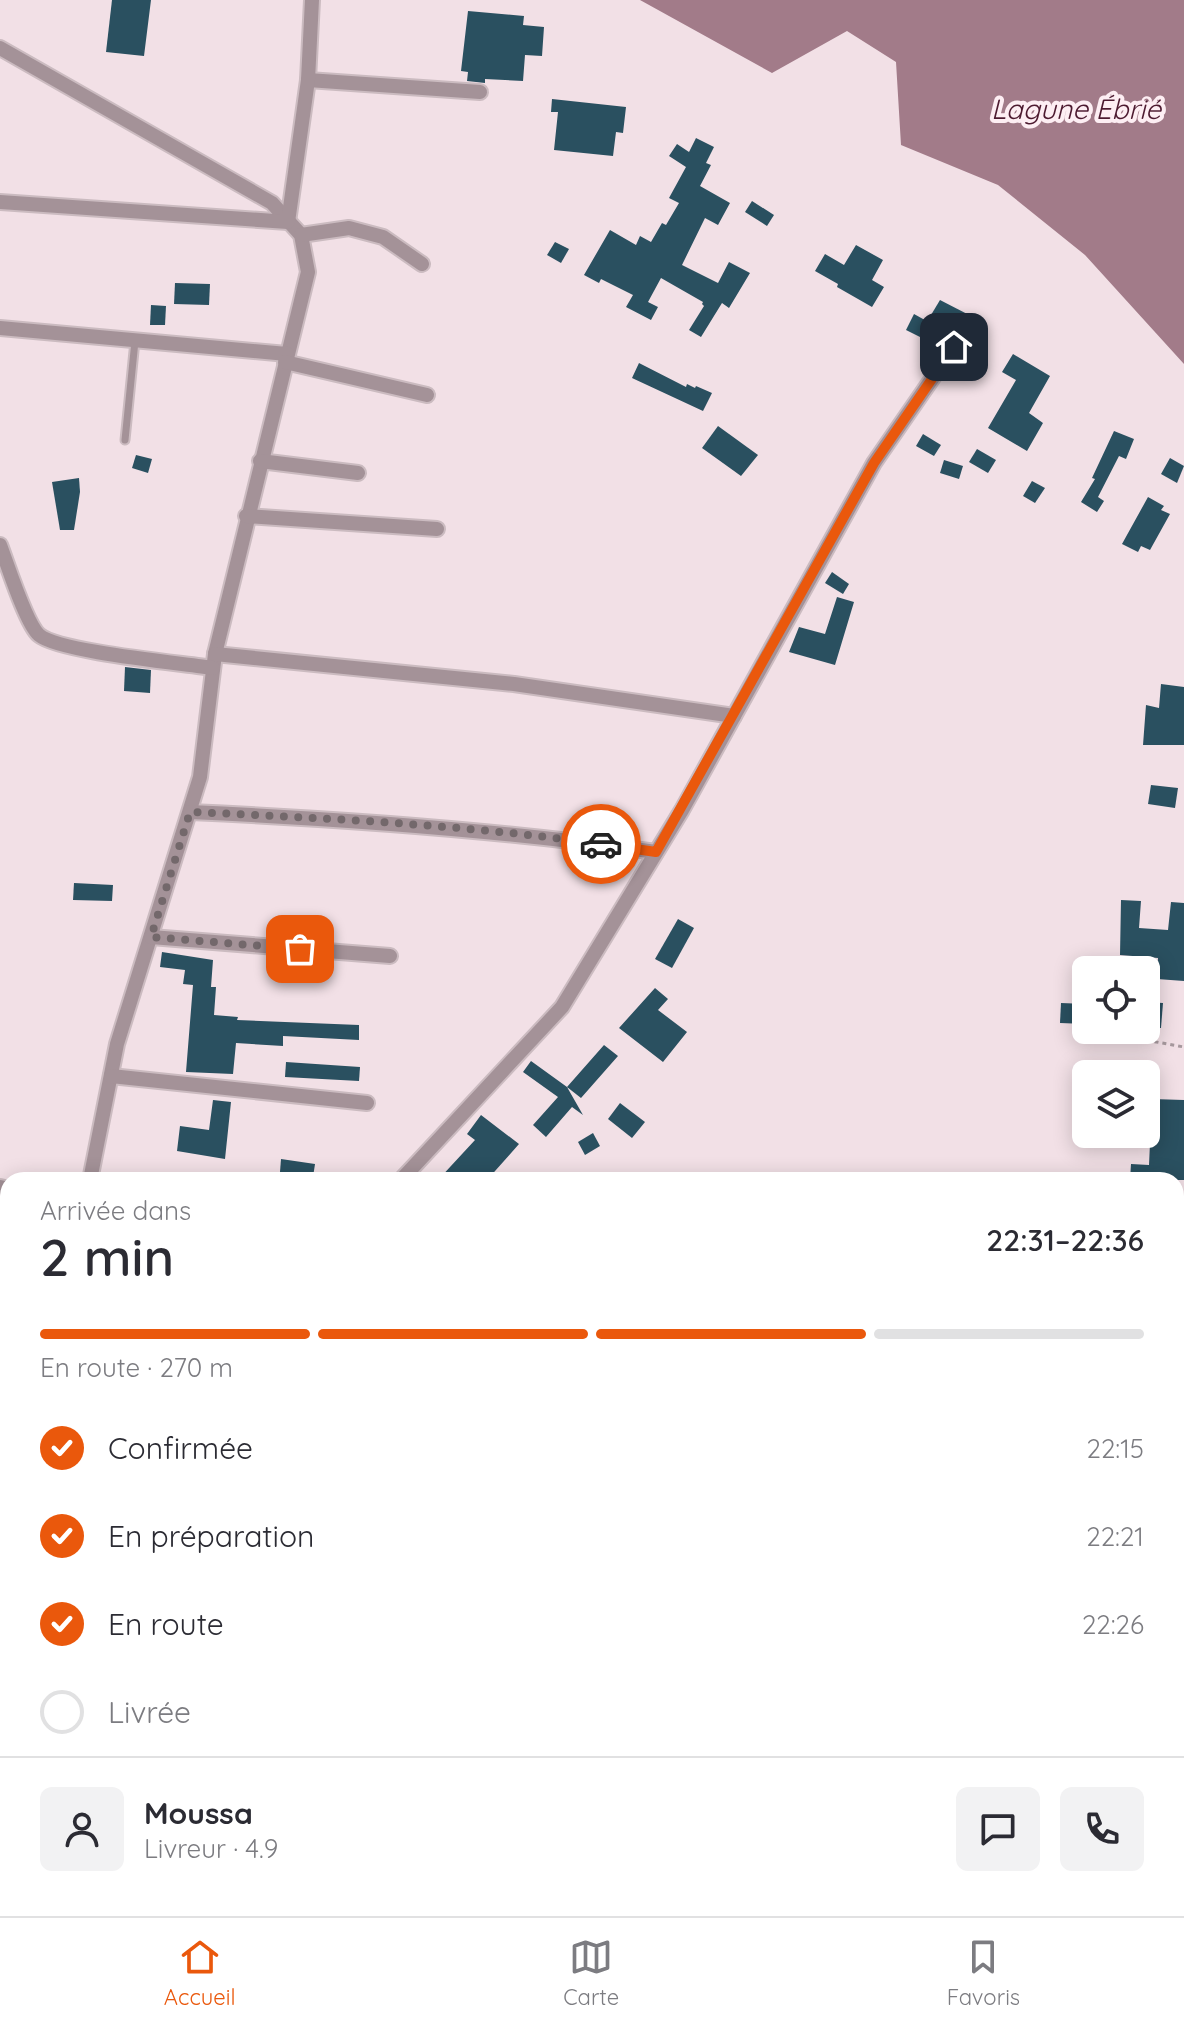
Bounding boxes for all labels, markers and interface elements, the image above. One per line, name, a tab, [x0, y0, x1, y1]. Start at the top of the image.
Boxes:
water label: Lagune Ébrié	[991, 91, 1162, 126]
pin	[920, 313, 988, 381]
icon: home	[932, 325, 976, 369]
courier	[561, 804, 641, 884]
icon: car	[579, 822, 623, 866]
pin	[266, 915, 334, 983]
icon: bag	[278, 927, 322, 971]
map controls	[1072, 956, 1160, 1148]
button: locate	[1072, 956, 1160, 1044]
button: layers	[1072, 1060, 1160, 1148]
text: Arrivée dans	[40, 1194, 191, 1227]
text: 22:31–22:36	[986, 1221, 1144, 1259]
text: 2 min	[40, 1224, 174, 1289]
text: En route · 270 m	[40, 1351, 233, 1384]
icon: check	[40, 1426, 84, 1470]
text: Confirmée	[108, 1429, 253, 1467]
text: 22:15	[1087, 1432, 1144, 1465]
icon: check	[40, 1514, 84, 1558]
text: En préparation	[108, 1517, 314, 1555]
text: 22:21	[1086, 1520, 1144, 1553]
icon: check	[40, 1602, 84, 1646]
text: En route	[108, 1605, 224, 1643]
text: 22:26	[1082, 1608, 1144, 1641]
text: Livrée	[108, 1693, 191, 1731]
button: person	[40, 1787, 124, 1871]
button: chat	[956, 1787, 1040, 1871]
button: phone	[1060, 1787, 1144, 1871]
text: Moussa	[144, 1794, 253, 1832]
text: Livreur · 4.9	[144, 1832, 278, 1865]
tab: Accueil	[164, 1935, 236, 2011]
tab: Carte	[563, 1935, 619, 2011]
tab: Favoris	[947, 1935, 1020, 2011]

